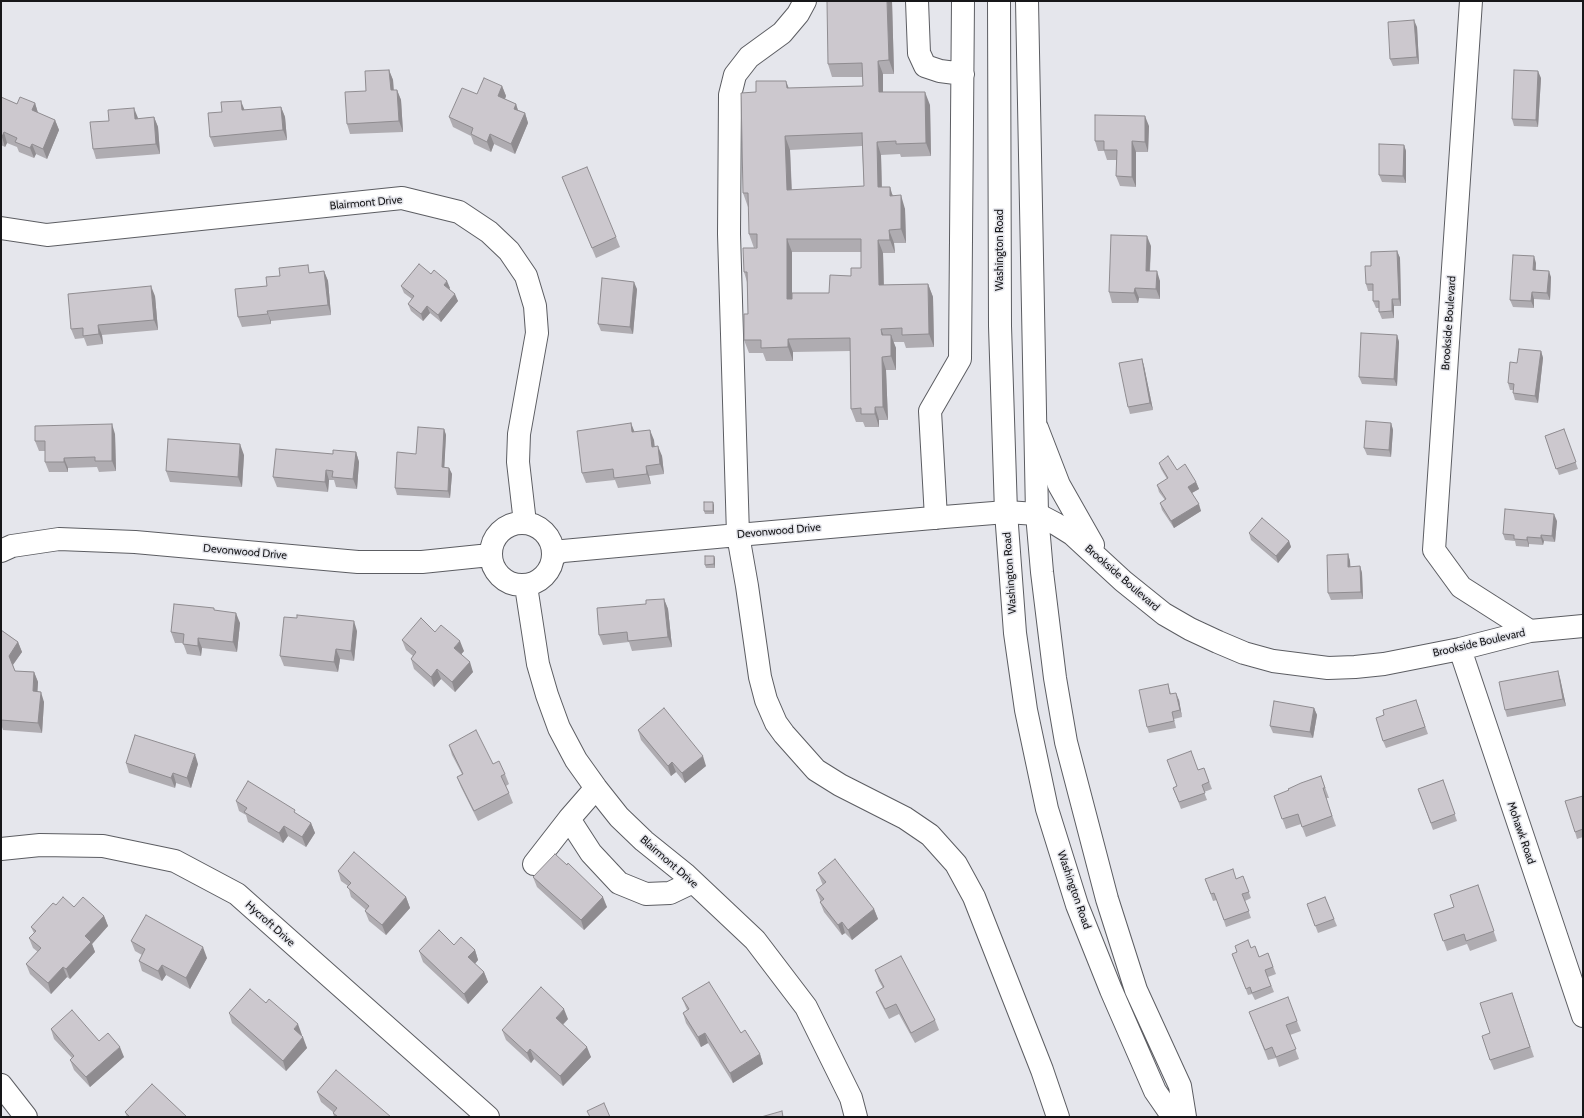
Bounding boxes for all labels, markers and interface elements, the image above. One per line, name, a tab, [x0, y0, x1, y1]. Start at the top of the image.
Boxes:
street label: Blairmont Drive	[329, 193, 403, 213]
street label: Washington Road	[993, 209, 1007, 291]
street label: Brookside Boulevard	[1439, 275, 1459, 371]
street label: Devonwood Drive	[736, 521, 822, 541]
street label: Washington Road	[1001, 532, 1019, 614]
street label: Devonwood Drive	[202, 542, 288, 562]
street label: Brookside Boulevard	[1082, 542, 1162, 614]
street label: Brookside Boulevard	[1431, 626, 1527, 660]
street label: Mohawk Road	[1504, 800, 1538, 866]
street label: Blairmont Drive	[637, 833, 701, 891]
street label: Washington Road	[1054, 849, 1094, 931]
street label: Hycroft Drive	[243, 898, 297, 950]

